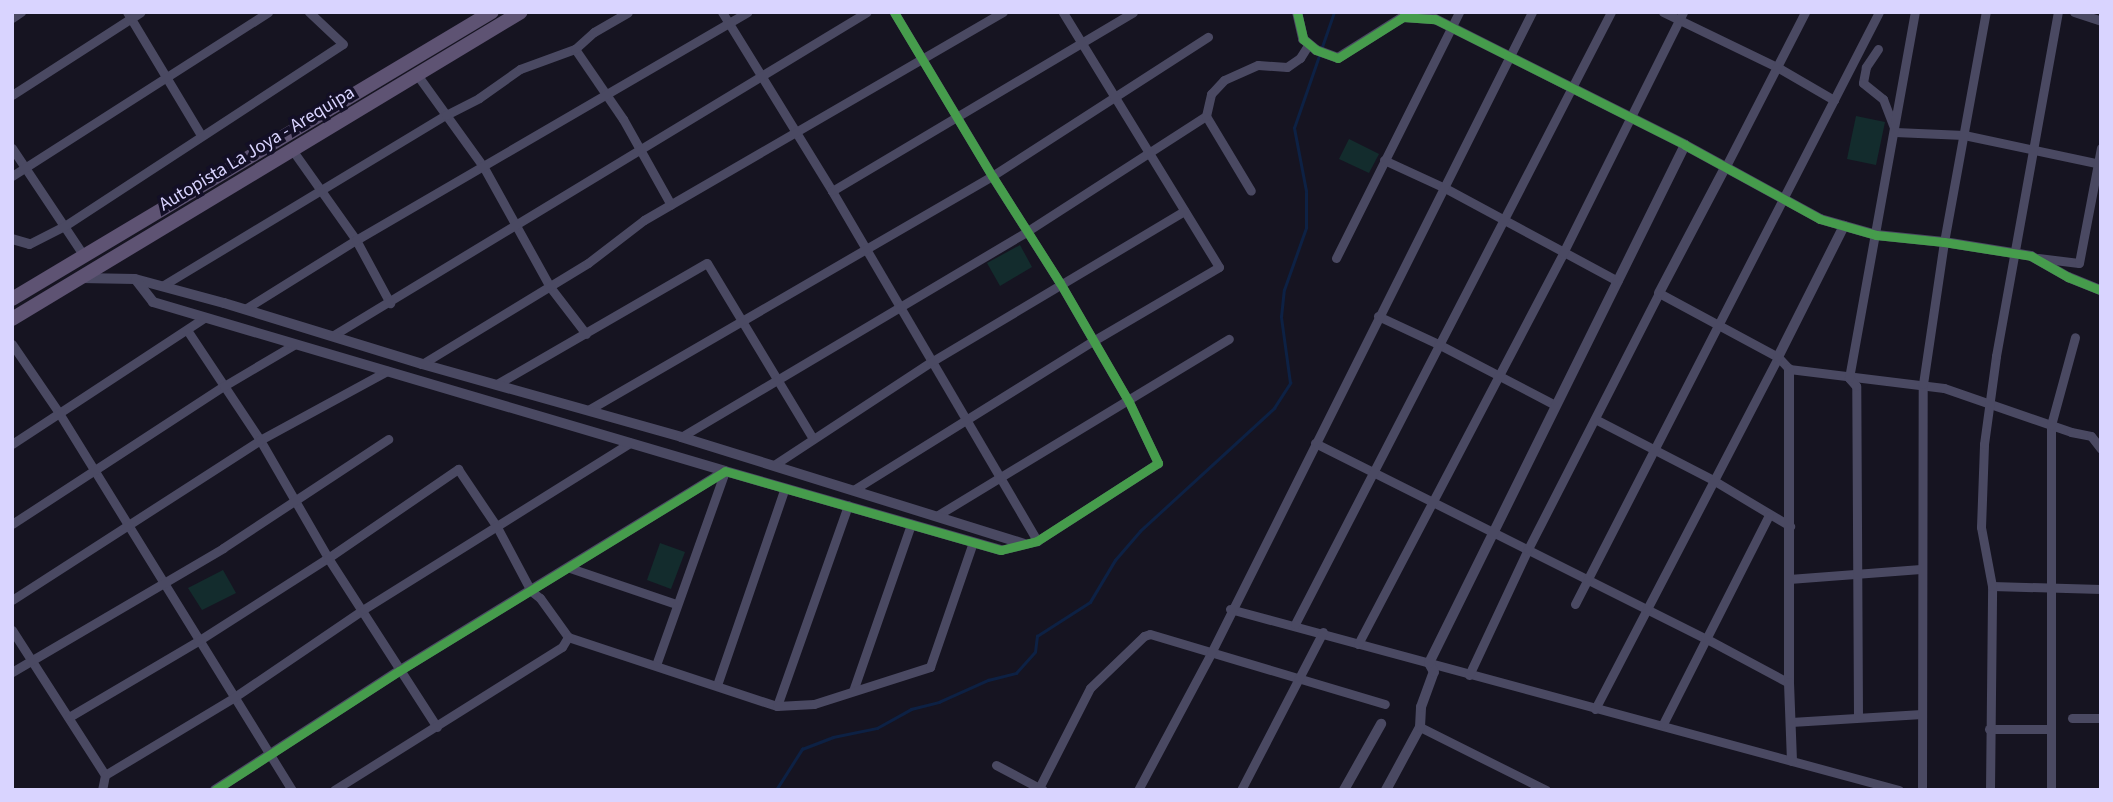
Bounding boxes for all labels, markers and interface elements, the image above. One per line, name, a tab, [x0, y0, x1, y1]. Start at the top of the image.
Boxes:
street label: Autopista La Joya - Arequipa	[155, 81, 359, 217]

